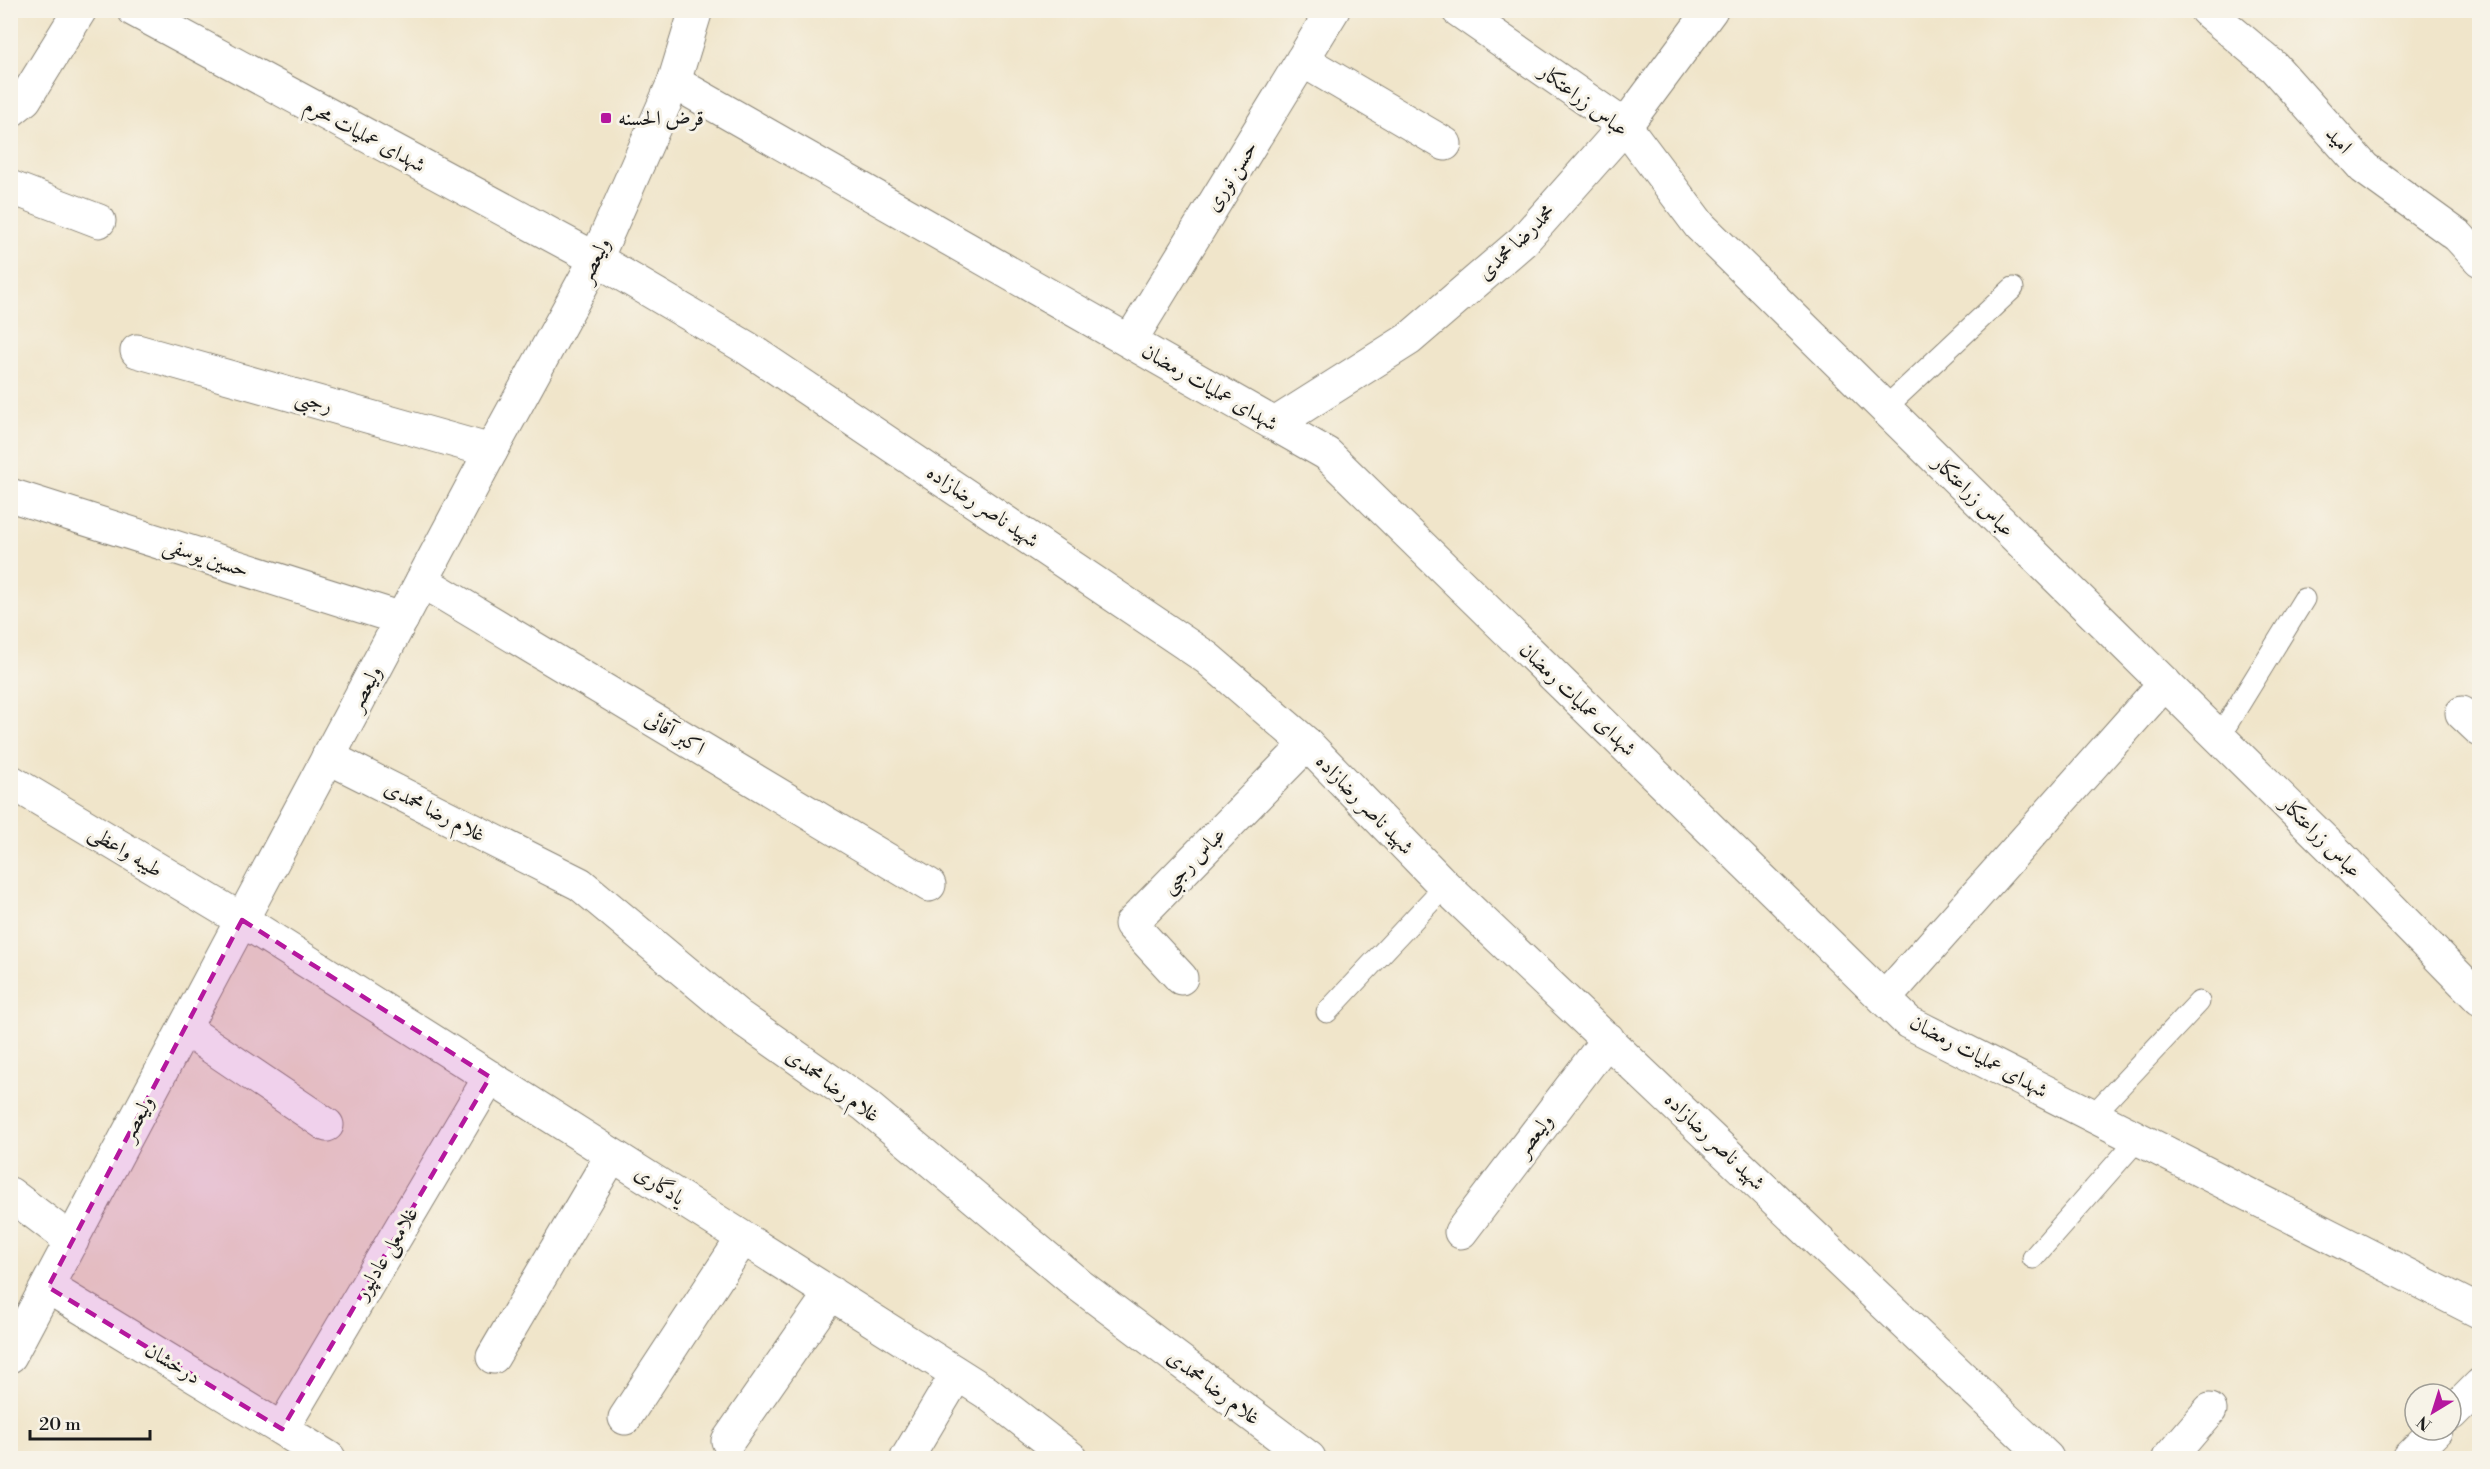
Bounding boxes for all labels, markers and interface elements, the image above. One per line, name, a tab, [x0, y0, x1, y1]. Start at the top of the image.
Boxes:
street label: عباس زراعتکار	[1532, 58, 1633, 143]
street label: شهدای عملیات محرم	[297, 93, 430, 182]
place label: قرض الحسنه	[618, 106, 704, 132]
marker: قرض الحسنه	[599, 111, 613, 125]
street label: امید	[2319, 122, 2357, 160]
street label: حسن نوری	[1200, 136, 1264, 217]
street label: محمدرضا محمدی	[1472, 199, 1561, 286]
street label: ولیعصر	[572, 234, 617, 289]
street label: شهدای عملیات رمضان	[1137, 338, 1282, 437]
street label: رجبی	[291, 384, 335, 422]
street label: عباس زراعتکار	[1926, 449, 2020, 543]
street label: شهید ناصر رضازاده	[921, 460, 1044, 554]
street label: حسین یوسفی	[159, 532, 252, 585]
street label: شهدای عملیات رمضان	[1513, 637, 1641, 762]
street label: ولیعصر	[342, 662, 388, 717]
street label: اکبر آقائی	[640, 705, 710, 762]
street label: شهید ناصر رضازاده	[1310, 749, 1419, 861]
street label: غلام رضا محمدی	[378, 775, 489, 852]
street label: عباس زراعتکار	[2273, 790, 2367, 884]
street label: طیبه واعظی	[84, 820, 167, 884]
street label: عباس رجبی	[1156, 822, 1234, 901]
street label: شهدای عملیات رمضان	[1905, 1010, 2052, 1104]
street label: غلام رضا محمدی	[778, 1043, 885, 1132]
street label: شهید ناصر رضازاده	[1658, 1087, 1770, 1196]
street label: ولیعصر	[114, 1092, 160, 1147]
street label: ولیعصر	[1509, 1109, 1559, 1164]
street label: یادگاری	[629, 1159, 691, 1212]
street label: غلامعلی عادلپور	[348, 1202, 426, 1307]
street label: درخشان	[140, 1337, 205, 1391]
street label: غلام رضا محمدی	[1159, 1344, 1265, 1434]
north arrow	[2403, 1382, 2463, 1442]
scale bar	[30, 1403, 150, 1441]
text: N	[2413, 1411, 2436, 1435]
text: 20 m	[39, 1413, 81, 1436]

